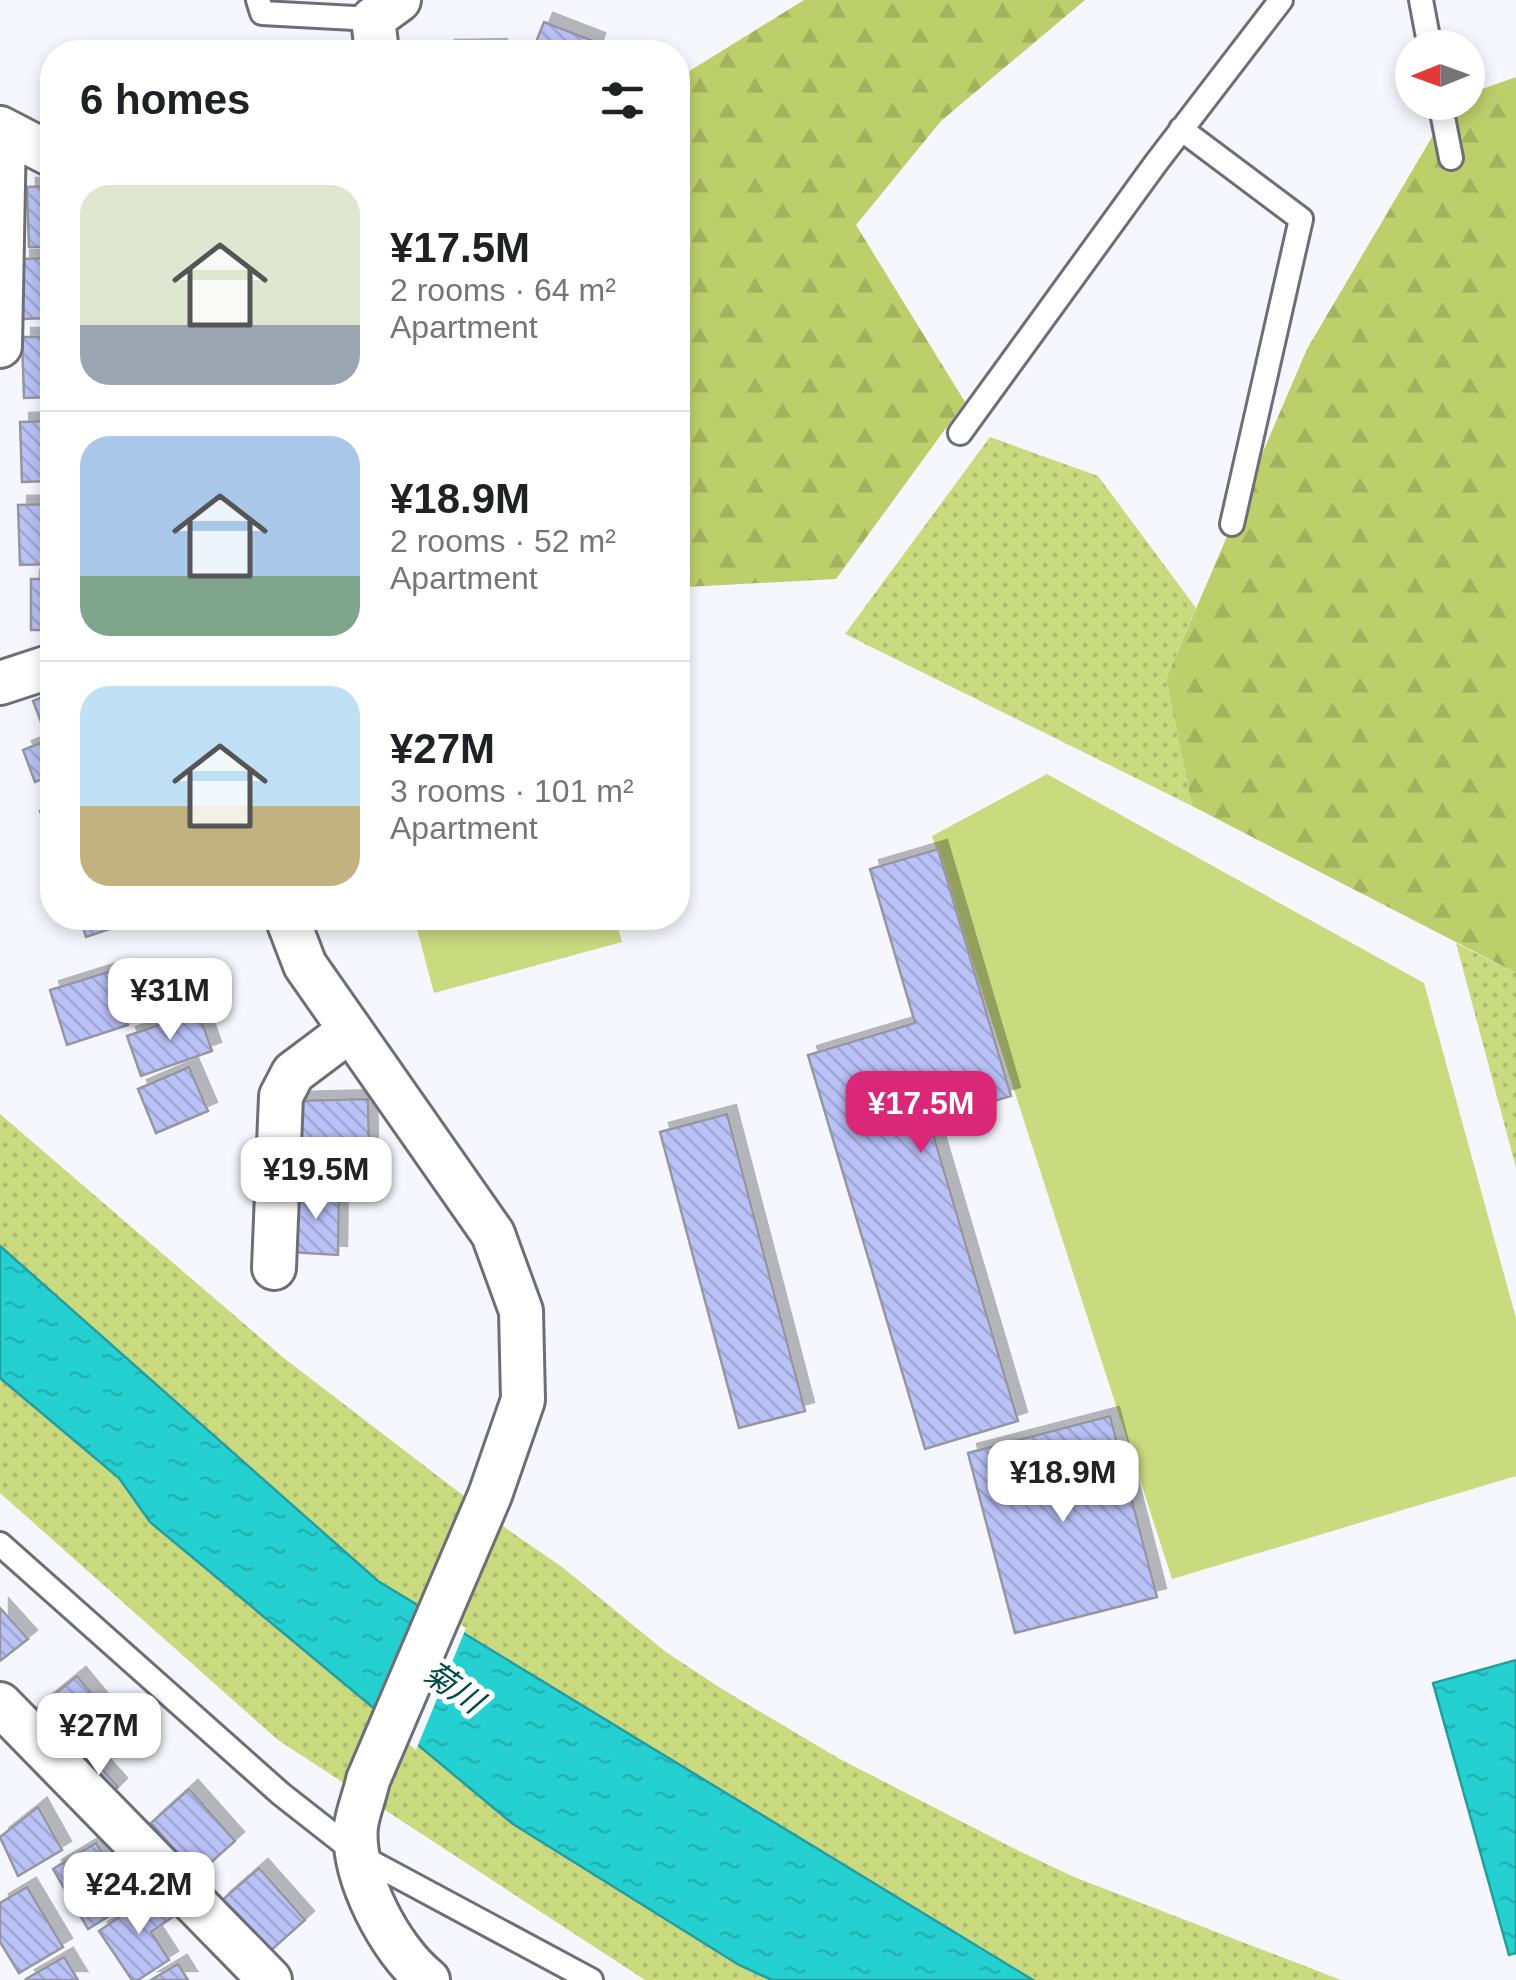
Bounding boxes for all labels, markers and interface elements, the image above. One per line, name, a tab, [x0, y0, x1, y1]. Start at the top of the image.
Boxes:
north arrow	[1395, 30, 1485, 120]
map controls	[1395, 30, 1485, 120]
icon: filters	[595, 73, 650, 128]
text: 6 homes	[80, 76, 250, 123]
text: ¥17.5M	[390, 224, 530, 271]
icon: home	[160, 225, 280, 345]
text: 2 rooms · 64 m²	[390, 272, 616, 308]
text: Apartment	[390, 309, 538, 345]
text: ¥18.9M	[390, 475, 530, 522]
icon: home	[160, 476, 280, 596]
text: 2 rooms · 52 m²	[390, 523, 616, 559]
text: Apartment	[390, 560, 538, 596]
text: ¥27M	[390, 725, 495, 772]
icon: home	[160, 726, 280, 846]
text: 3 rooms · 101 m²	[390, 773, 634, 809]
text: Apartment	[390, 810, 538, 846]
pin: ¥31M	[111, 958, 229, 1043]
text: ¥31M	[130, 972, 210, 1008]
pin: ¥17.5M	[840, 1071, 1002, 1156]
text: ¥17.5M	[868, 1085, 974, 1121]
pin: ¥19.5M	[235, 1137, 397, 1222]
text: ¥19.5M	[263, 1151, 369, 1187]
pin: ¥18.9M	[982, 1440, 1144, 1525]
text: ¥18.9M	[1010, 1454, 1116, 1490]
water label: 菊川	[416, 1654, 492, 1722]
pin: ¥27M	[40, 1693, 158, 1778]
text: ¥27M	[59, 1707, 139, 1743]
pin: ¥24.2M	[58, 1852, 220, 1937]
text: ¥24.2M	[86, 1866, 192, 1902]

